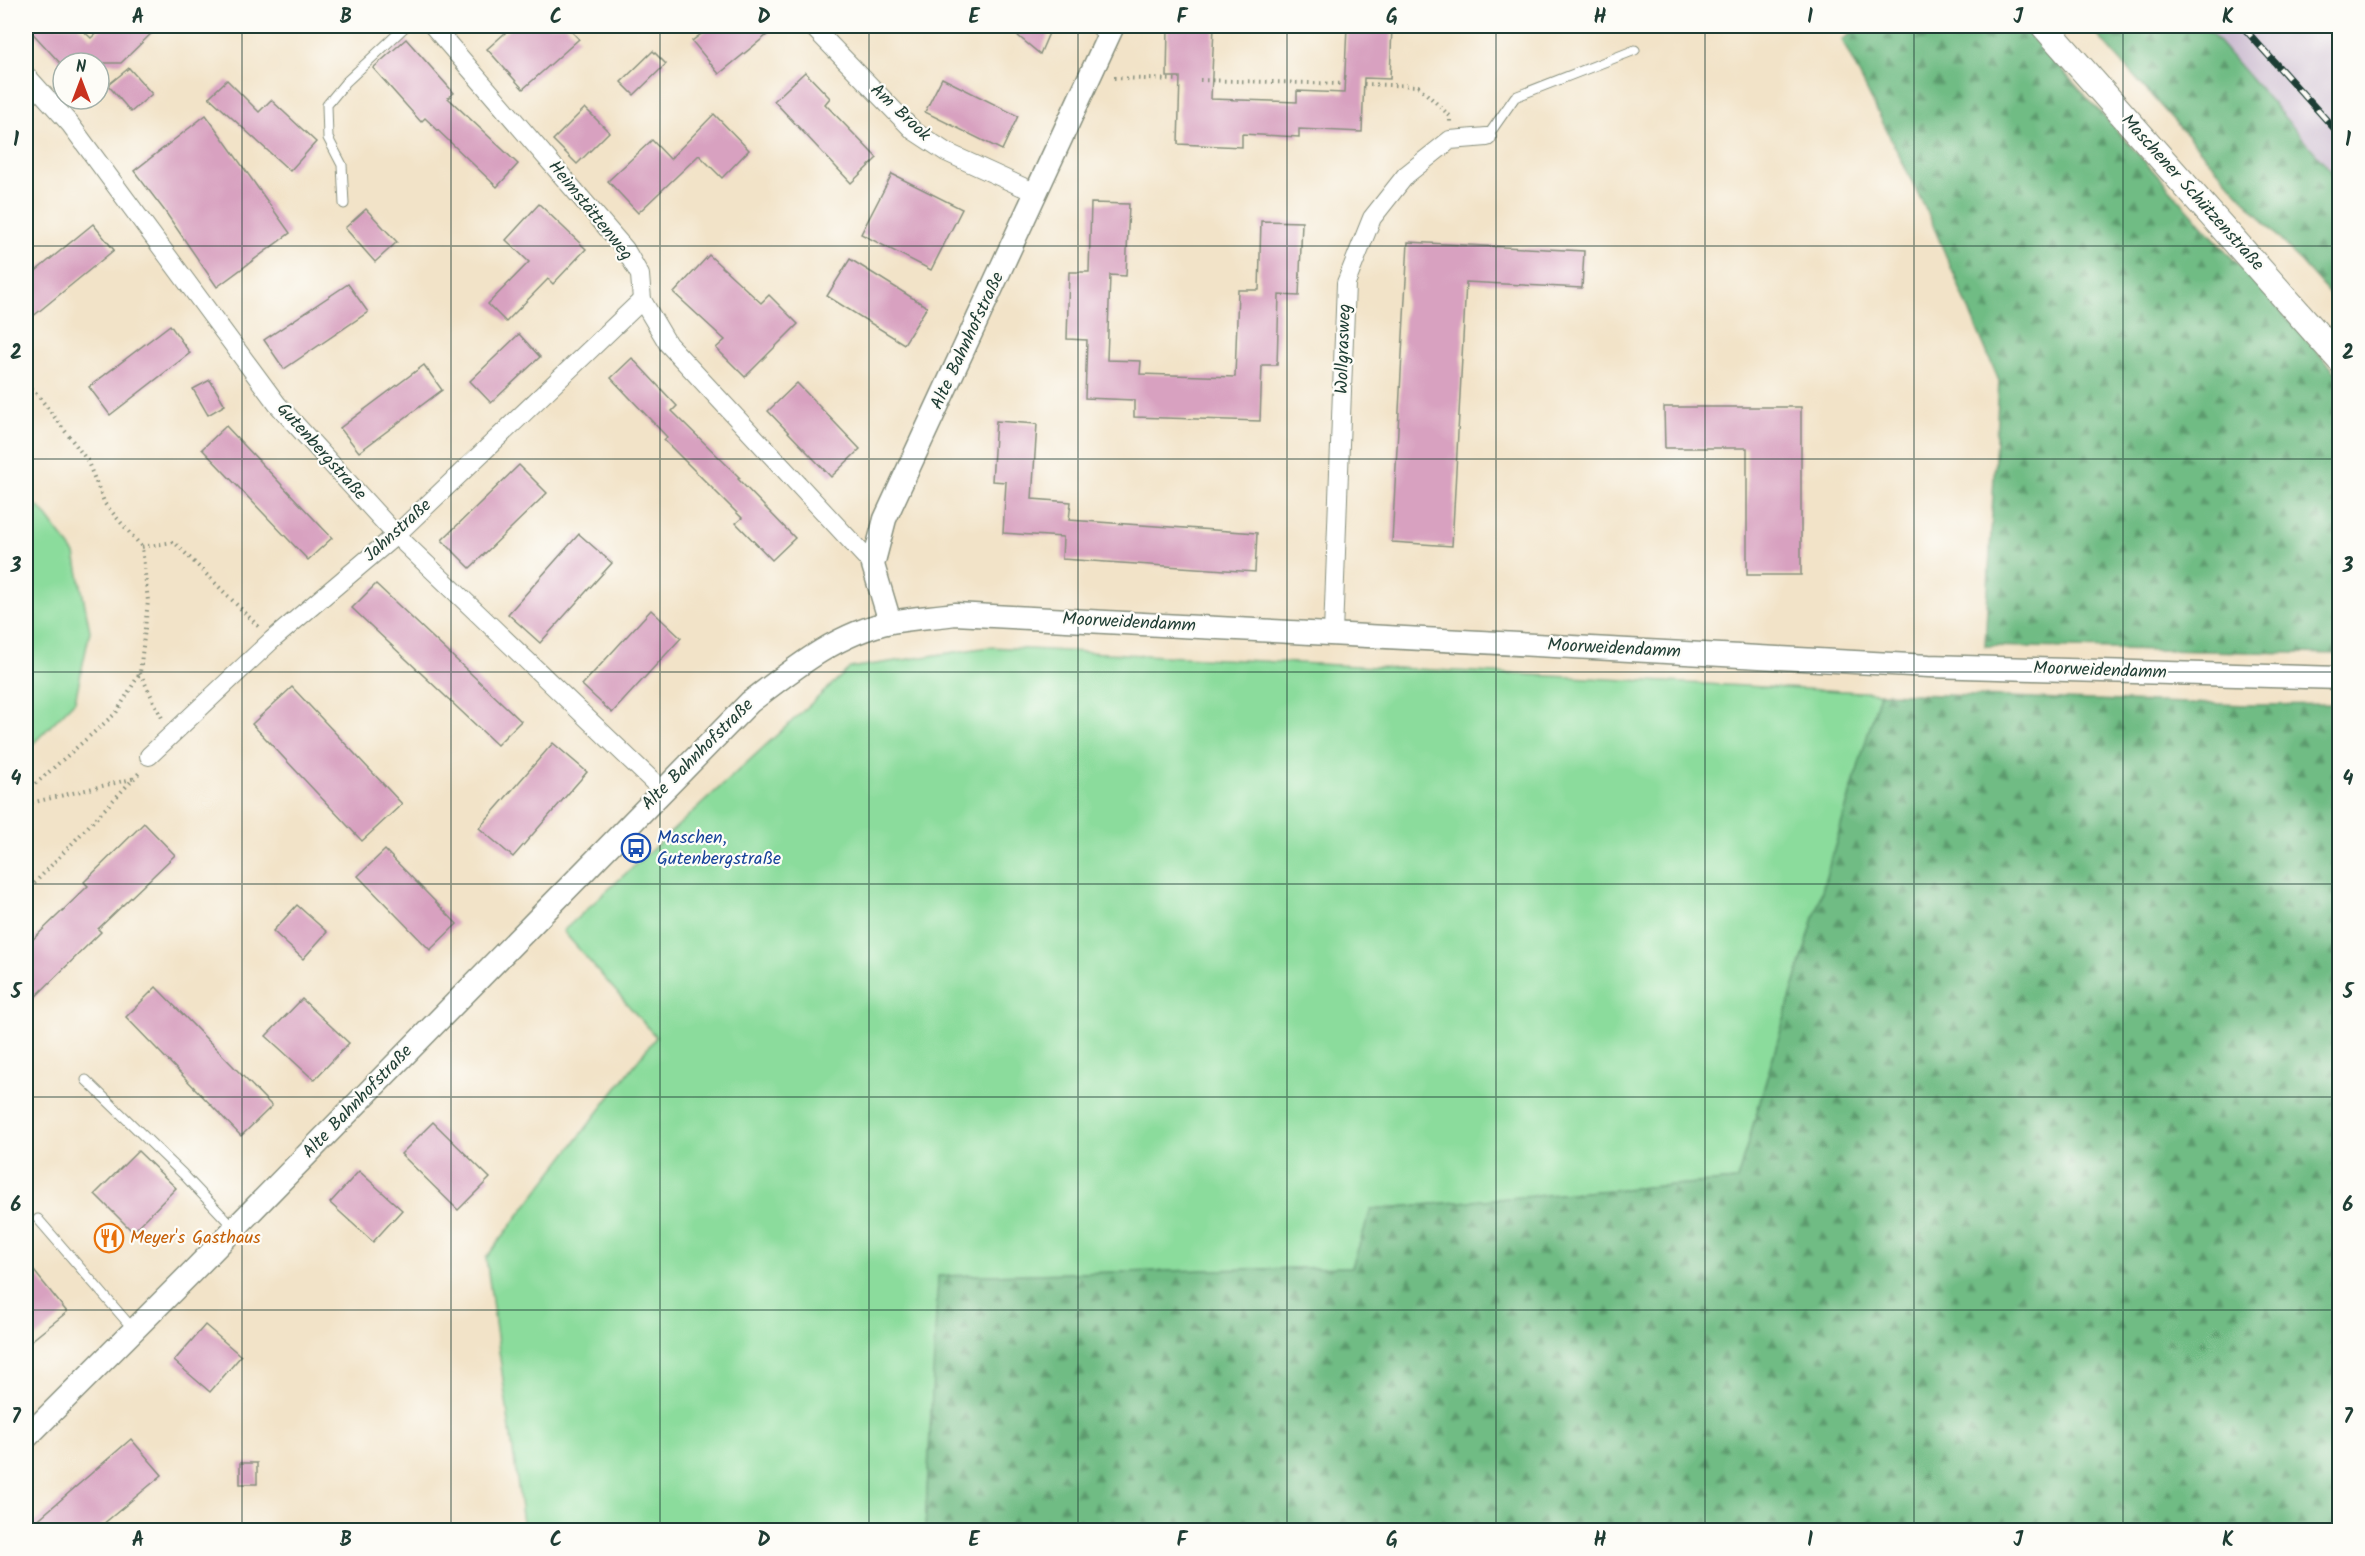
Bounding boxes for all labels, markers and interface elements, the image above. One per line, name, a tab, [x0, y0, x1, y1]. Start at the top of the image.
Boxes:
text: A	[132, 2, 144, 34]
text: B	[340, 2, 352, 34]
text: C	[550, 2, 562, 34]
text: D	[757, 2, 771, 34]
text: E	[968, 2, 980, 34]
text: F	[1177, 2, 1189, 34]
text: G	[1386, 2, 1398, 34]
text: H	[1593, 2, 1607, 34]
text: I	[1807, 2, 1813, 34]
text: J	[2013, 2, 2024, 34]
text: K	[2222, 2, 2234, 34]
north arrow	[51, 51, 111, 111]
text: N	[76, 55, 86, 80]
street label: Am Brook	[863, 77, 938, 149]
street label: Maschener Schützenstraße	[2113, 108, 2271, 278]
text: 1	[13, 125, 19, 157]
text: 1	[2345, 125, 2351, 157]
street label: Heimstättenweg	[540, 154, 640, 268]
street label: Alte Bahnhofstraße	[923, 267, 1013, 415]
street label: Wollgrasweg	[1328, 303, 1360, 395]
text: 2	[10, 338, 22, 370]
text: 2	[2342, 338, 2354, 370]
street label: Gutenbergstraße	[269, 396, 373, 508]
street label: Jahnstraße	[357, 492, 439, 570]
text: 3	[10, 551, 22, 583]
text: 3	[2342, 551, 2354, 583]
street label: Moorweidendamm	[1061, 605, 1197, 641]
street label: Moorweidendamm	[1546, 631, 1682, 667]
street label: Moorweidendamm	[2033, 654, 2167, 688]
street label: Alte Bahnhofstraße	[635, 692, 761, 818]
text: 4	[11, 764, 22, 796]
text: 4	[2343, 764, 2354, 796]
place label: Maschen, Gutenbergstraße	[657, 824, 781, 874]
bus stop icon: Maschen, Gutenbergstraße	[620, 832, 652, 864]
text: 5	[10, 977, 23, 1009]
text: 5	[2342, 977, 2355, 1009]
street label: Alte Bahnhofstraße	[296, 1038, 420, 1166]
text: 6	[11, 1190, 22, 1222]
text: 6	[2343, 1190, 2354, 1222]
restaurant icon: Meyer's Gasthaus	[93, 1222, 125, 1254]
place label: Meyer's Gasthaus	[130, 1224, 261, 1253]
text: 7	[11, 1402, 21, 1434]
text: 7	[2343, 1402, 2353, 1434]
text: A	[132, 1525, 144, 1556]
text: B	[340, 1525, 352, 1556]
text: C	[550, 1525, 562, 1556]
text: D	[757, 1525, 771, 1556]
text: E	[968, 1525, 980, 1556]
text: F	[1177, 1525, 1189, 1556]
text: G	[1386, 1525, 1398, 1556]
text: H	[1593, 1525, 1607, 1556]
text: I	[1807, 1525, 1813, 1556]
text: J	[2013, 1525, 2024, 1556]
text: K	[2222, 1525, 2234, 1556]

